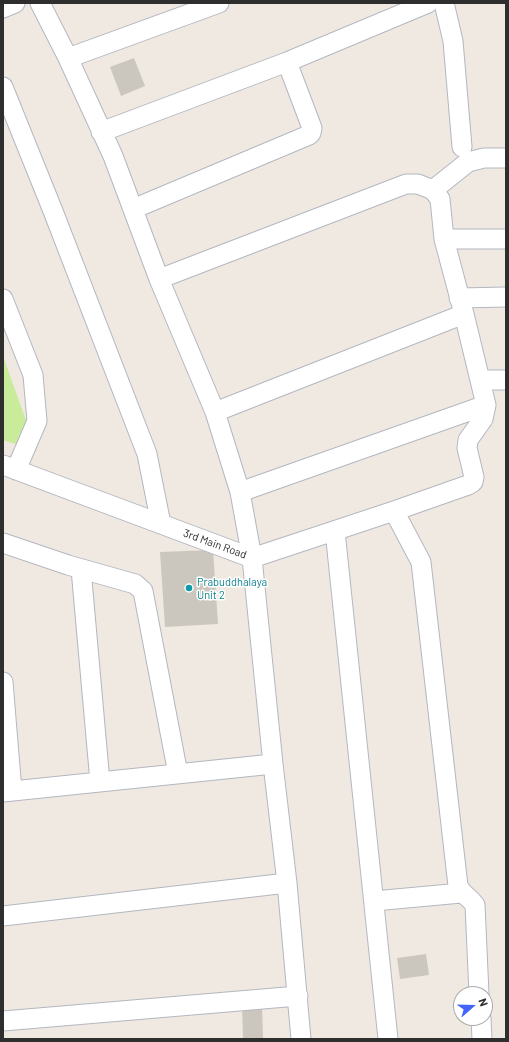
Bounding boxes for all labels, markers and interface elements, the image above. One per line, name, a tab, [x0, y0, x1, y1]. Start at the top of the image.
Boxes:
street label: 3rd Main Road	[181, 526, 249, 562]
place label: Prabuddhalaya Unit 2	[197, 575, 267, 601]
marker: Prabuddhalaya Unit 2	[184, 583, 194, 593]
north arrow	[453, 986, 493, 1026]
text: N	[476, 996, 491, 1008]

